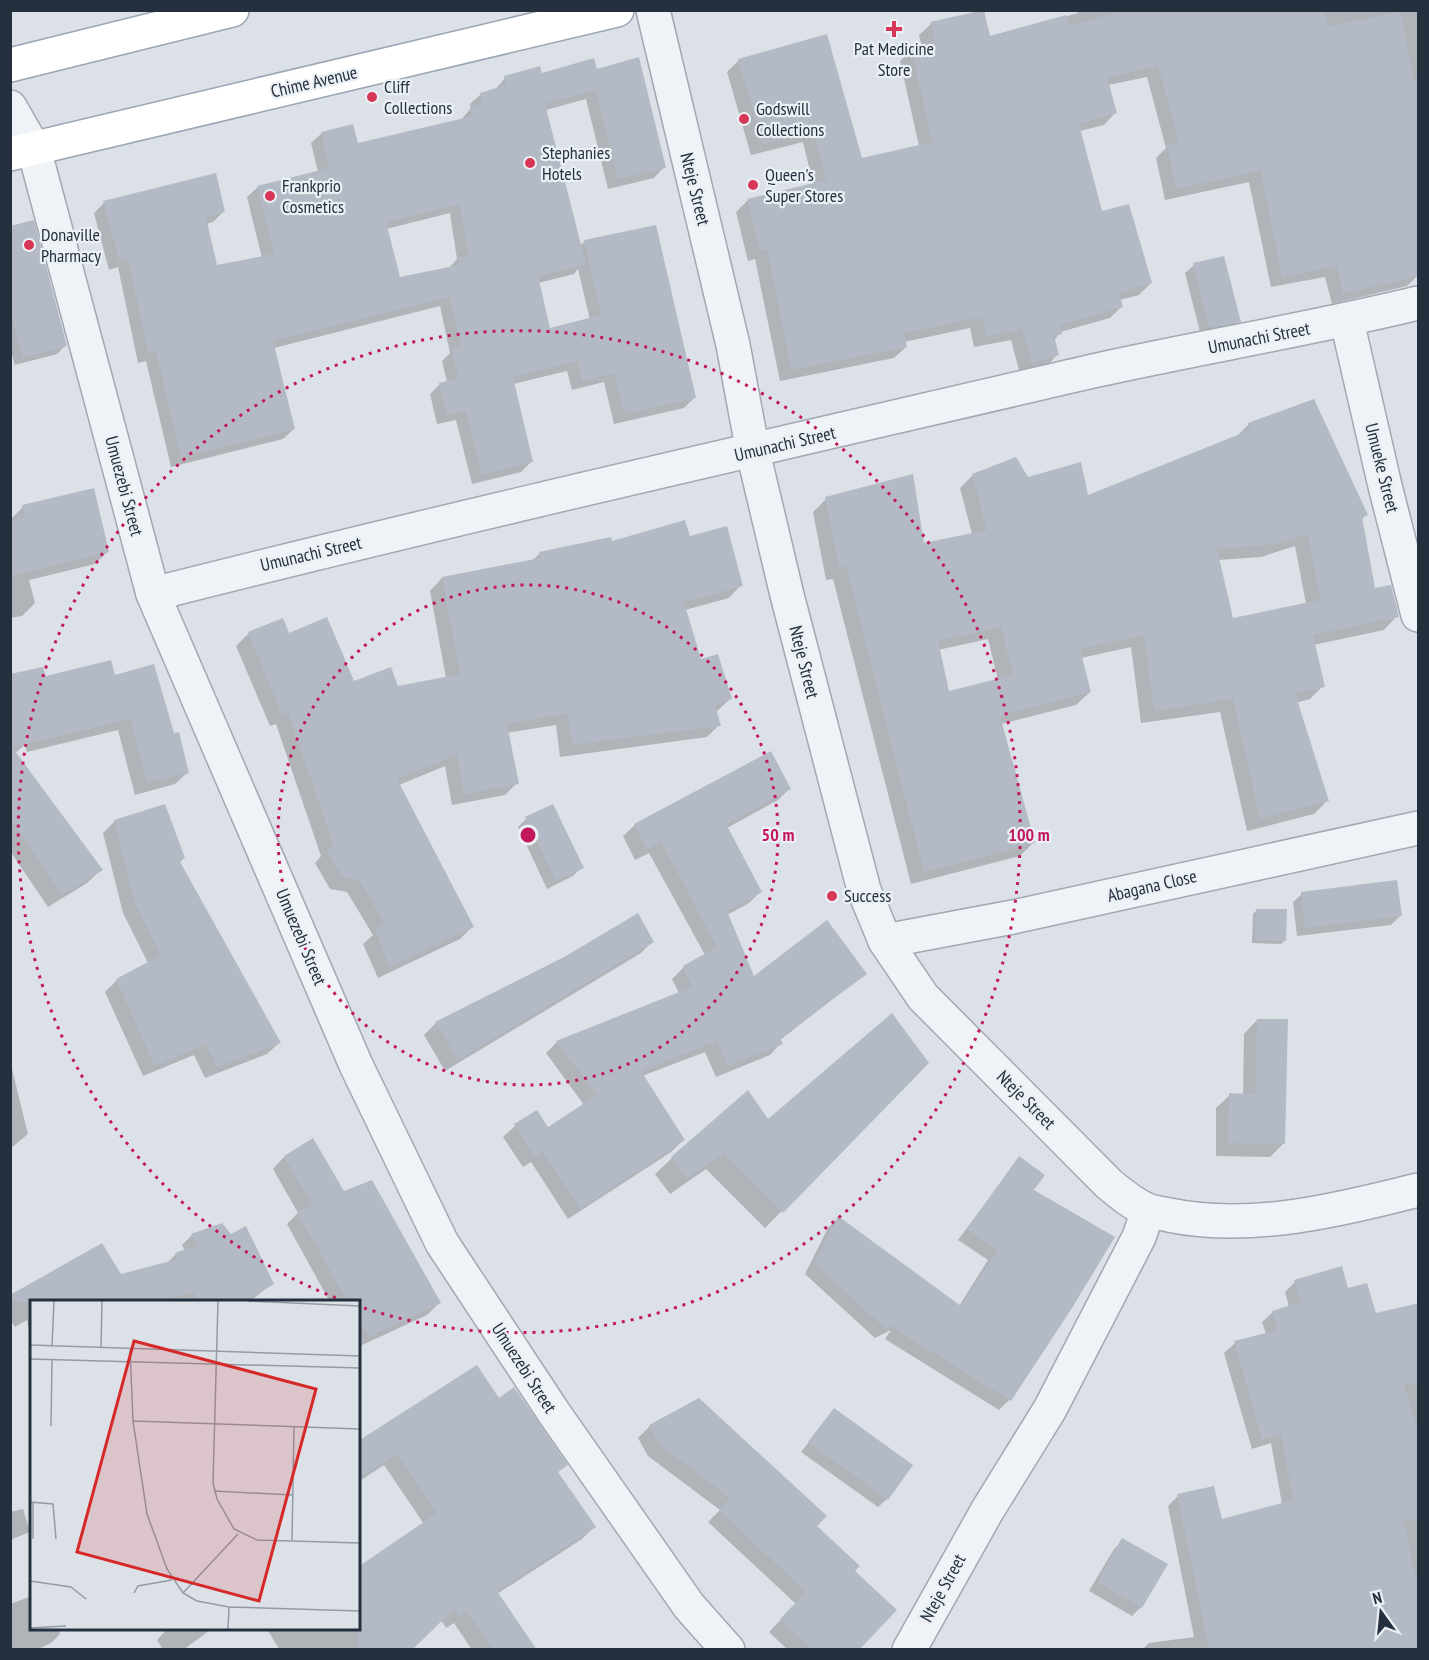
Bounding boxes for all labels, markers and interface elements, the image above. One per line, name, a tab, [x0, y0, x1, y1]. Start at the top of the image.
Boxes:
marker: Pat Medicine Store	[887, 22, 901, 36]
place label: Pat Medicine Store	[854, 37, 934, 81]
street label: Chime Avenue	[268, 60, 359, 103]
place label: Cliff Collections	[384, 75, 452, 119]
marker: Cliff Collections	[365, 90, 379, 104]
place label: Godswill Collections	[756, 97, 824, 141]
marker: Godswill Collections	[737, 112, 751, 126]
place label: Stephanies Hotels	[542, 141, 610, 185]
street label: Nteje Street	[675, 150, 716, 228]
marker: Stephanies Hotels	[523, 156, 537, 170]
place label: Queen's Super Stores	[765, 163, 843, 207]
place label: Frankprio Cosmetics	[282, 174, 344, 218]
marker: Queen's Super Stores	[746, 178, 760, 192]
marker: Frankprio Cosmetics	[263, 189, 277, 203]
place label: Donaville Pharmacy	[41, 223, 101, 267]
marker: Donaville Pharmacy	[22, 238, 36, 252]
street label: Umunachi Street	[1206, 316, 1312, 359]
street label: Umunachi Street	[732, 421, 838, 466]
street label: Umueke Street	[1360, 421, 1405, 515]
street label: Umuezebi Street	[100, 433, 149, 538]
street label: Umunachi Street	[258, 531, 364, 576]
street label: Nteje Street	[784, 623, 825, 701]
text: 50 m	[762, 823, 794, 846]
text: 100 m	[1008, 823, 1050, 846]
centre of rings	[518, 825, 538, 845]
street label: Abagana Close	[1105, 864, 1199, 907]
place label: Success	[844, 884, 891, 907]
street label: Umuezebi Street	[271, 885, 332, 989]
marker: Success	[825, 889, 839, 903]
street label: Nteje Street	[992, 1065, 1061, 1134]
inset map	[30, 1300, 360, 1630]
street label: Umuezebi Street	[487, 1318, 562, 1417]
street label: Nteje Street	[914, 1550, 971, 1626]
north arrow	[1351, 1582, 1411, 1642]
text: N	[1370, 1587, 1384, 1608]

